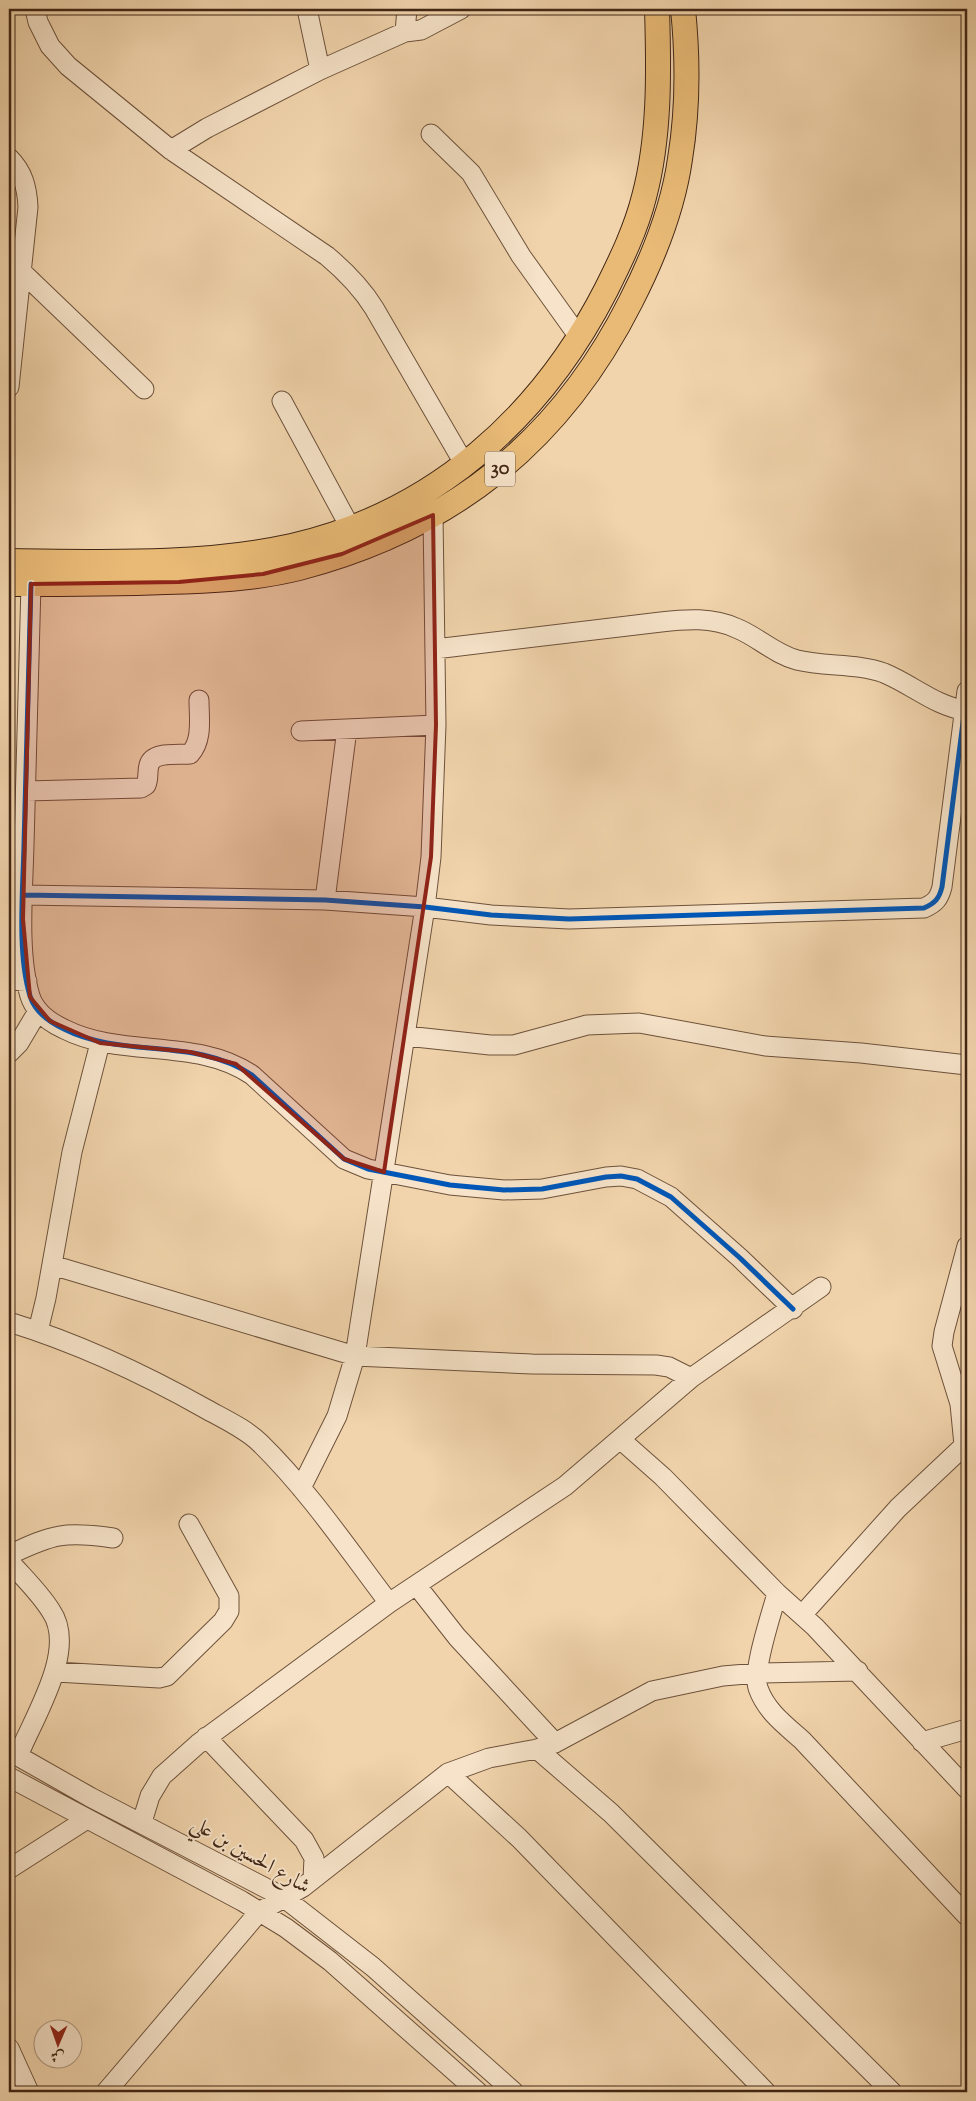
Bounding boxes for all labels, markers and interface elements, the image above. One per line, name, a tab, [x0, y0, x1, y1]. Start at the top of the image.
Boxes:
road number: 30	[485, 452, 515, 486]
street label: شارع الحسين بن علي	[183, 1810, 315, 1905]
north arrow	[32, 2018, 82, 2068]
text: ش	[50, 2045, 65, 2065]

